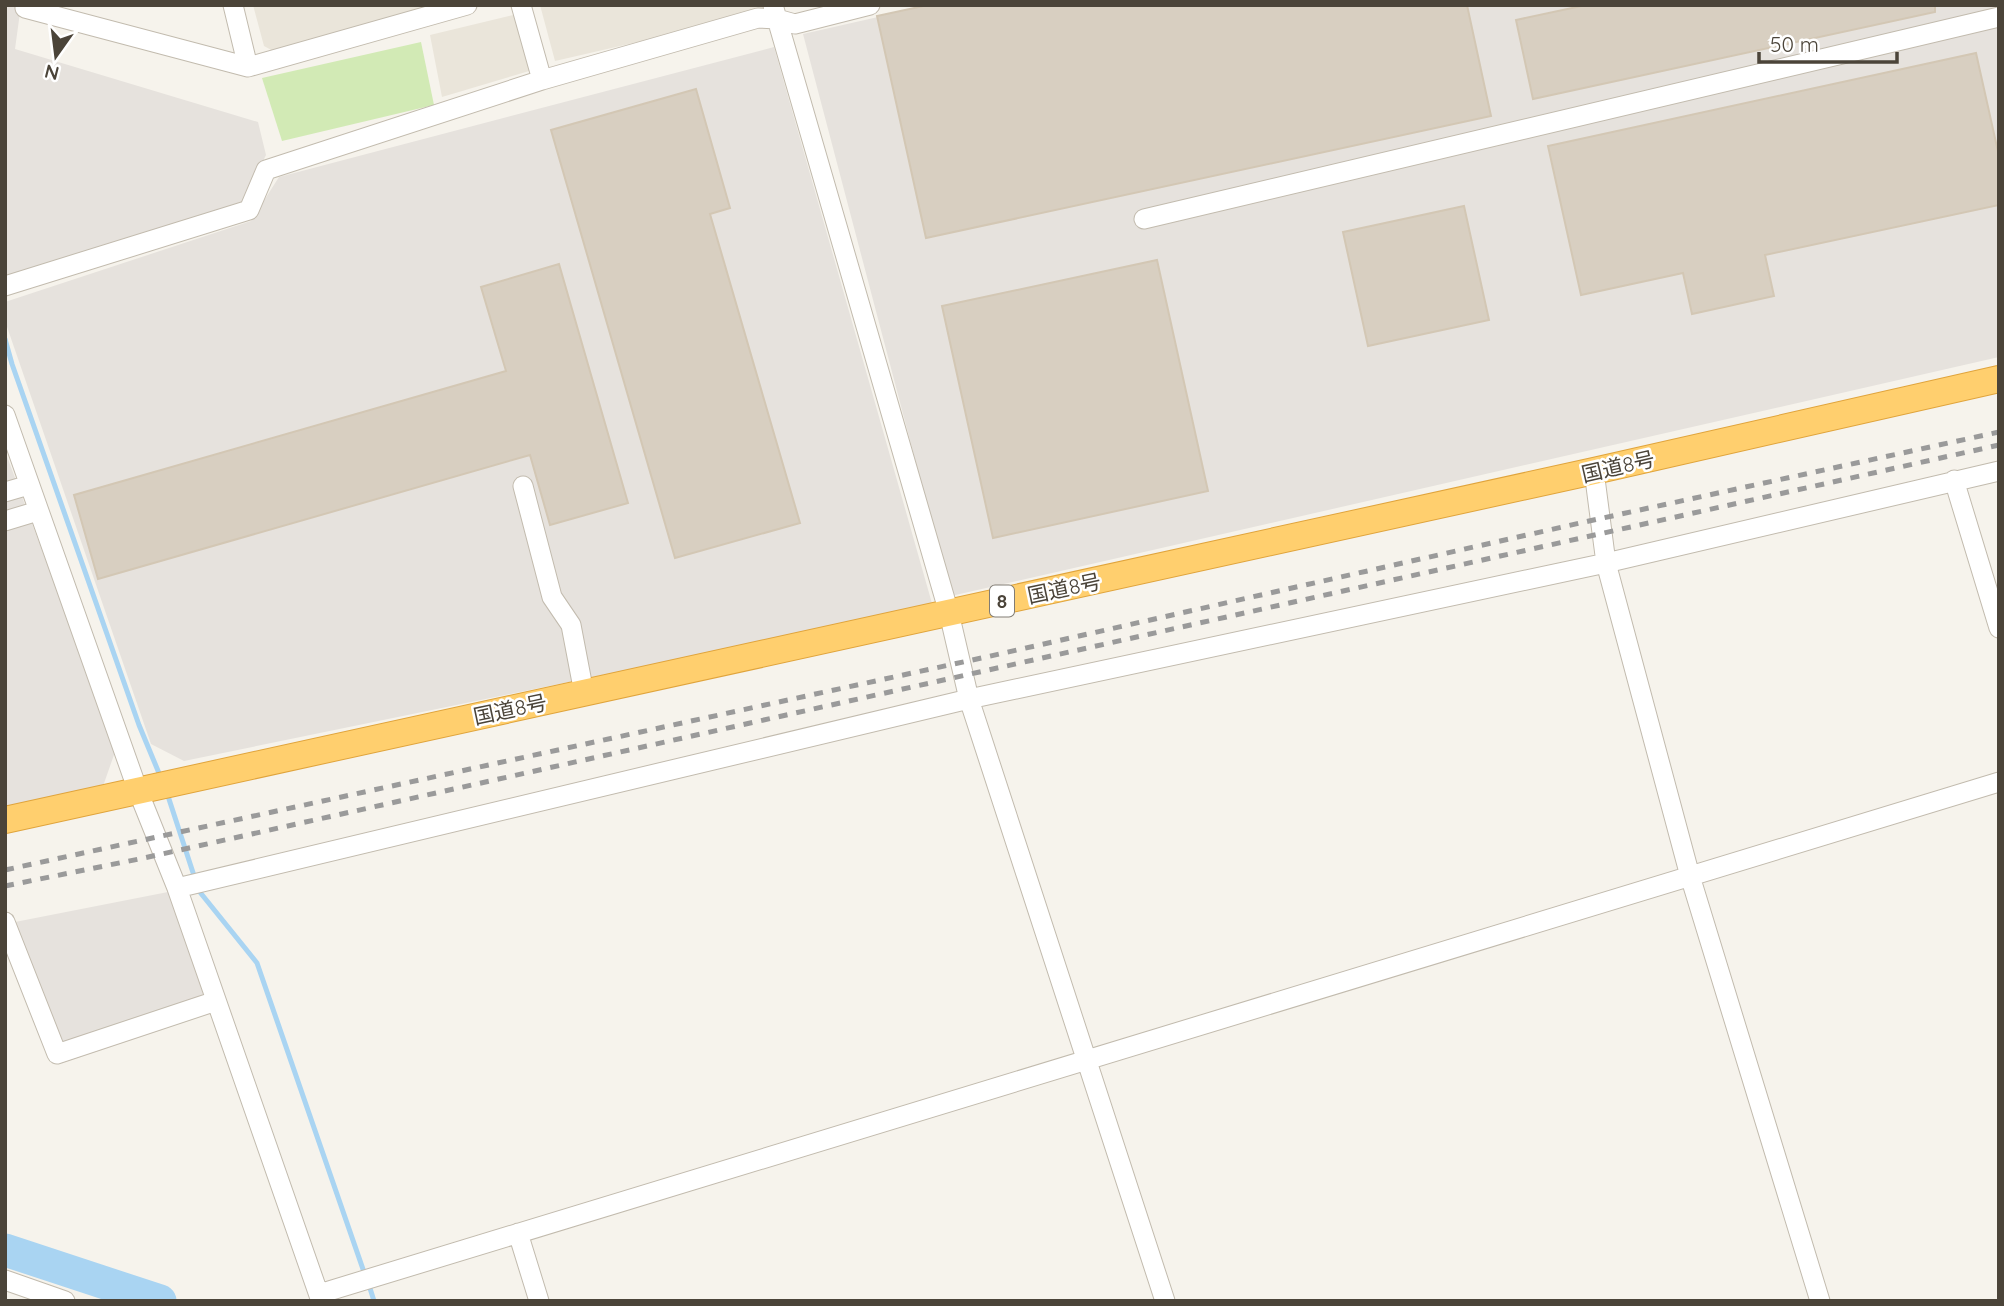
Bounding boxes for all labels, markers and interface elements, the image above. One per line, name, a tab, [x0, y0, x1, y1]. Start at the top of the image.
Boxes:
north arrow	[21, 21, 91, 91]
scale bar	[1759, 21, 1897, 65]
text: 50 m	[1770, 31, 1819, 57]
text: N	[42, 59, 62, 86]
street label: 国道8号	[1579, 445, 1657, 487]
street label: 国道8号	[1025, 568, 1103, 608]
road number: 8	[990, 586, 1014, 616]
street label: 国道8号	[471, 689, 549, 729]

